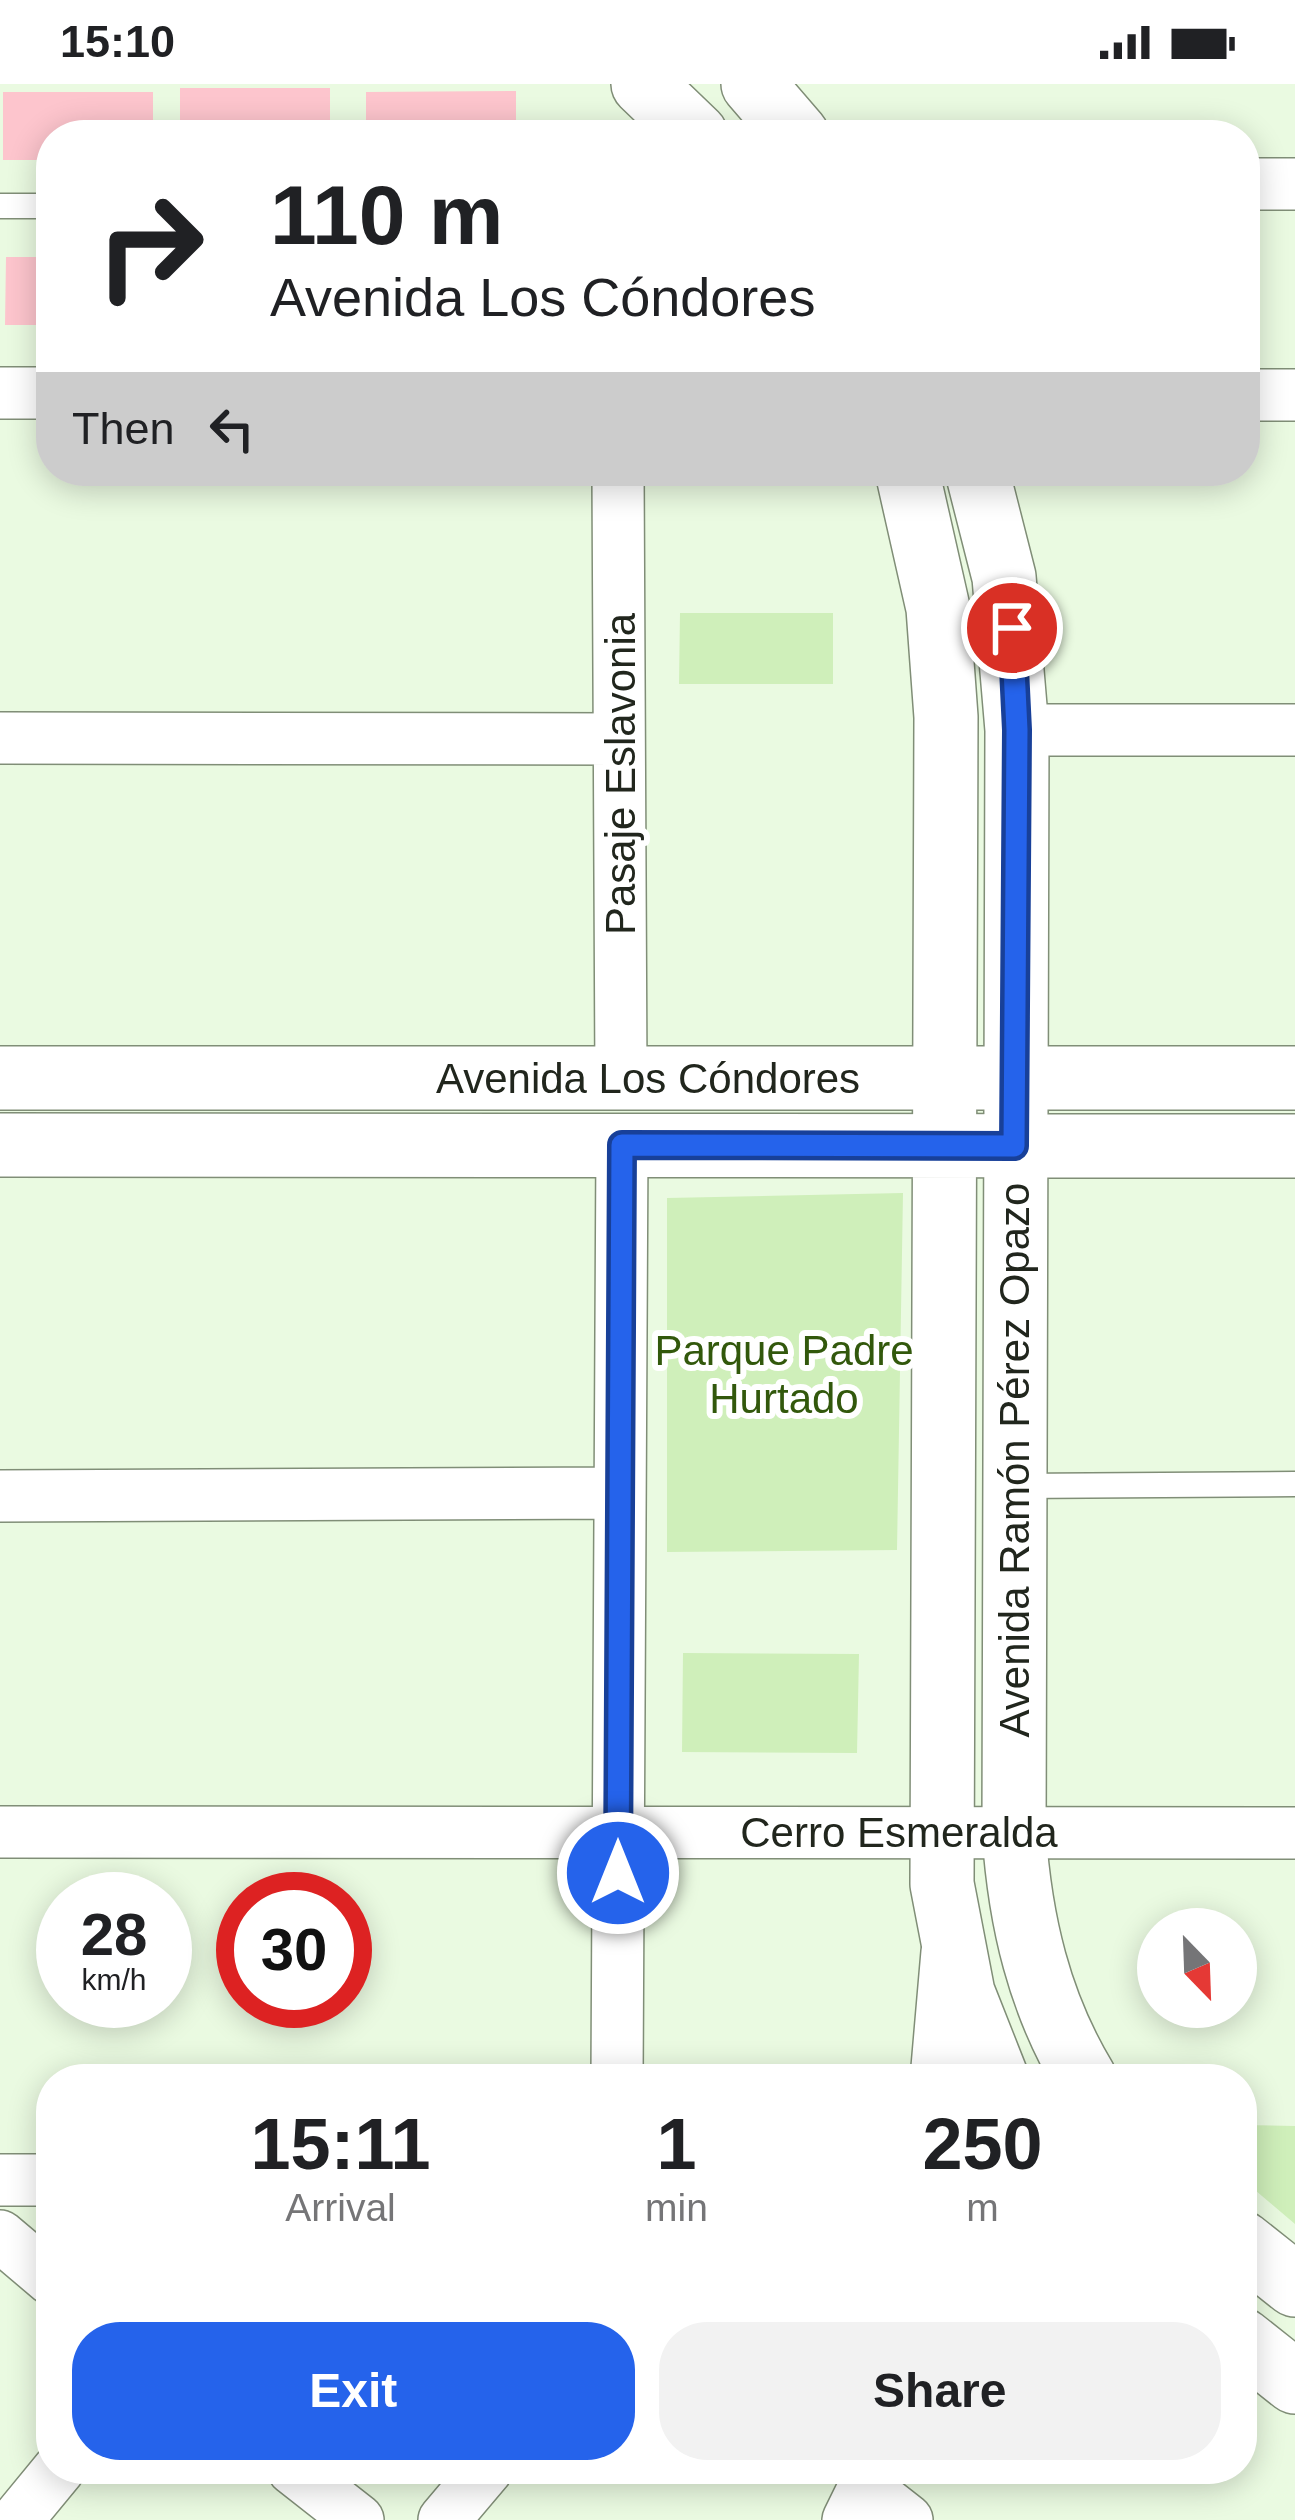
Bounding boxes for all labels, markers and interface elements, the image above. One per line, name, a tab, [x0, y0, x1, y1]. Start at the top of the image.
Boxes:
text: 15:10	[60, 16, 175, 67]
icon: right	[72, 168, 228, 324]
text: 110 m	[270, 168, 504, 262]
text: Avenida Los Cóndores	[270, 267, 815, 327]
icon: left	[199, 396, 265, 462]
text: Then	[72, 403, 175, 454]
pin	[961, 577, 1063, 679]
icon: arrive	[979, 595, 1045, 661]
street label: Pasaje Eslavonia	[597, 612, 644, 935]
street label: Avenida Los Cóndores	[436, 1055, 860, 1102]
street label: Avenida Ramón Pérez Opazo	[991, 1183, 1038, 1737]
park label: Parque Padre Hurtado	[654, 1327, 914, 1422]
street label: Cerro Esmeralda	[740, 1809, 1058, 1856]
position arrow	[555, 1810, 681, 1936]
speed limit sign: 30	[216, 1872, 372, 2028]
text: 28	[81, 1901, 147, 1968]
north arrow	[1137, 1908, 1257, 2028]
map controls	[1137, 1908, 1257, 2028]
text: km/h	[81, 1963, 147, 1996]
text: 15:11	[250, 2104, 431, 2184]
text: 1	[656, 2104, 697, 2184]
text: 250	[922, 2104, 1043, 2184]
text: Arrival	[285, 2186, 396, 2229]
text: min	[645, 2186, 708, 2229]
text: m	[966, 2186, 999, 2229]
button: Exit	[72, 2322, 635, 2460]
button: Share	[659, 2322, 1221, 2460]

